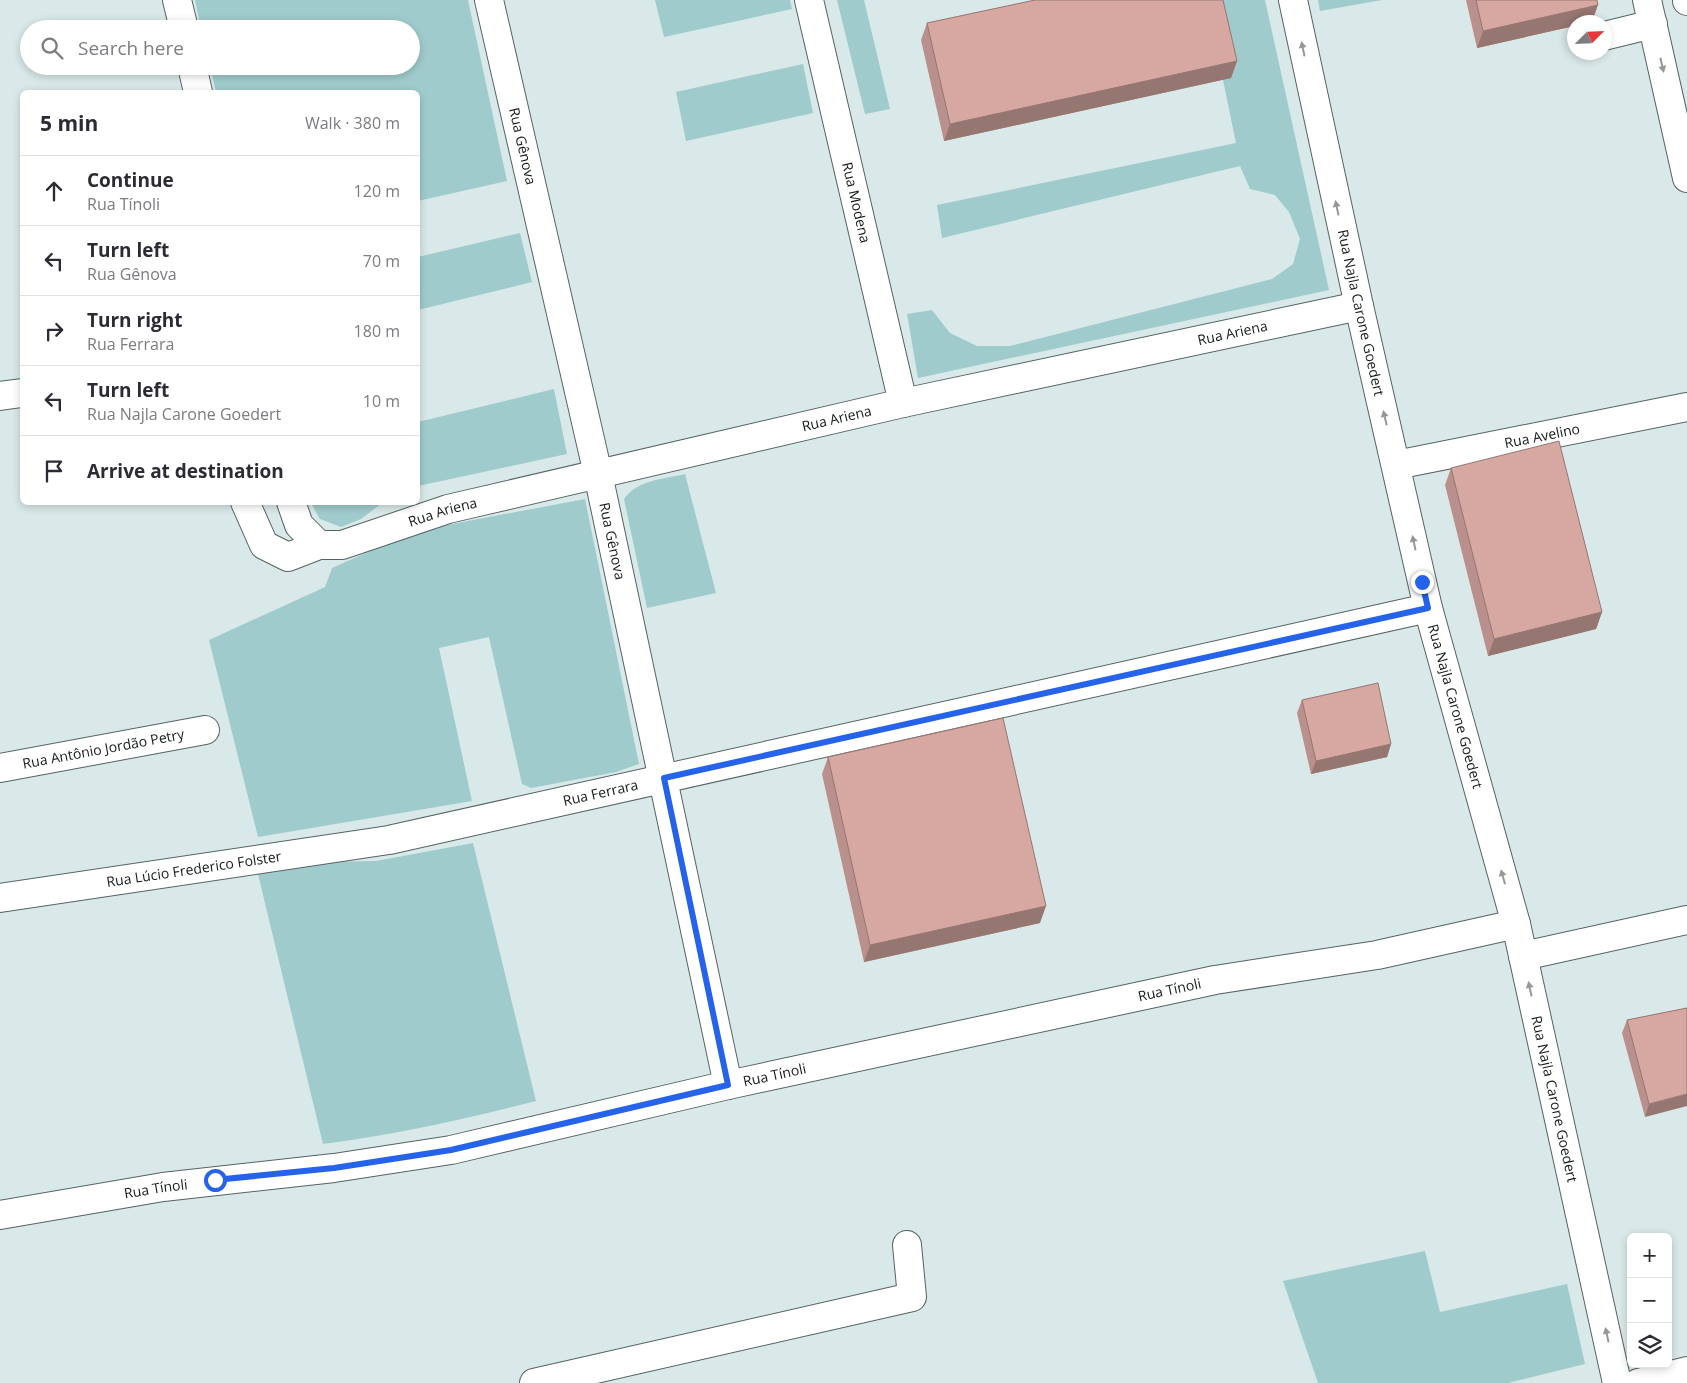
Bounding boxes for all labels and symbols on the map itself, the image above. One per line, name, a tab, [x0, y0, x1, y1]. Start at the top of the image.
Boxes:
north arrow	[1567, 15, 1612, 60]
one-way arrow	[1299, 42, 1307, 57]
one-way arrow	[1658, 57, 1666, 72]
street label: Rua Gênova	[505, 106, 541, 186]
street label: Rua Modena	[838, 160, 875, 245]
one-way arrow	[1333, 200, 1341, 216]
street label: Rua Najla Carone Goedert	[1334, 228, 1389, 398]
street label: Rua Ariena	[1196, 316, 1269, 349]
street label: Rua Ariena	[800, 401, 873, 435]
one-way arrow	[1381, 410, 1389, 425]
street label: Rua Avelino	[1503, 419, 1581, 452]
street label: Rua Ariena	[406, 493, 479, 531]
street label: Rua Gênova	[595, 501, 630, 581]
one-way arrow	[1409, 535, 1417, 551]
route end	[1411, 571, 1434, 594]
street label: Rua Najla Carone Goedert	[1424, 622, 1488, 791]
street label: Rua Antônio Jordão Petry	[21, 724, 187, 773]
street label: Rua Ferrara	[561, 775, 640, 810]
street label: Rua Lúcio Frederico Folster	[105, 846, 283, 891]
one-way arrow	[1499, 870, 1507, 885]
street label: Rua Tínoli	[1136, 973, 1203, 1005]
one-way arrow	[1526, 980, 1534, 996]
street label: Rua Najla Carone Goedert	[1527, 1014, 1583, 1184]
street label: Rua Tínoli	[741, 1058, 808, 1091]
route start	[204, 1169, 227, 1192]
street label: Rua Tínoli	[122, 1174, 188, 1203]
one-way arrow	[1603, 1328, 1611, 1343]

